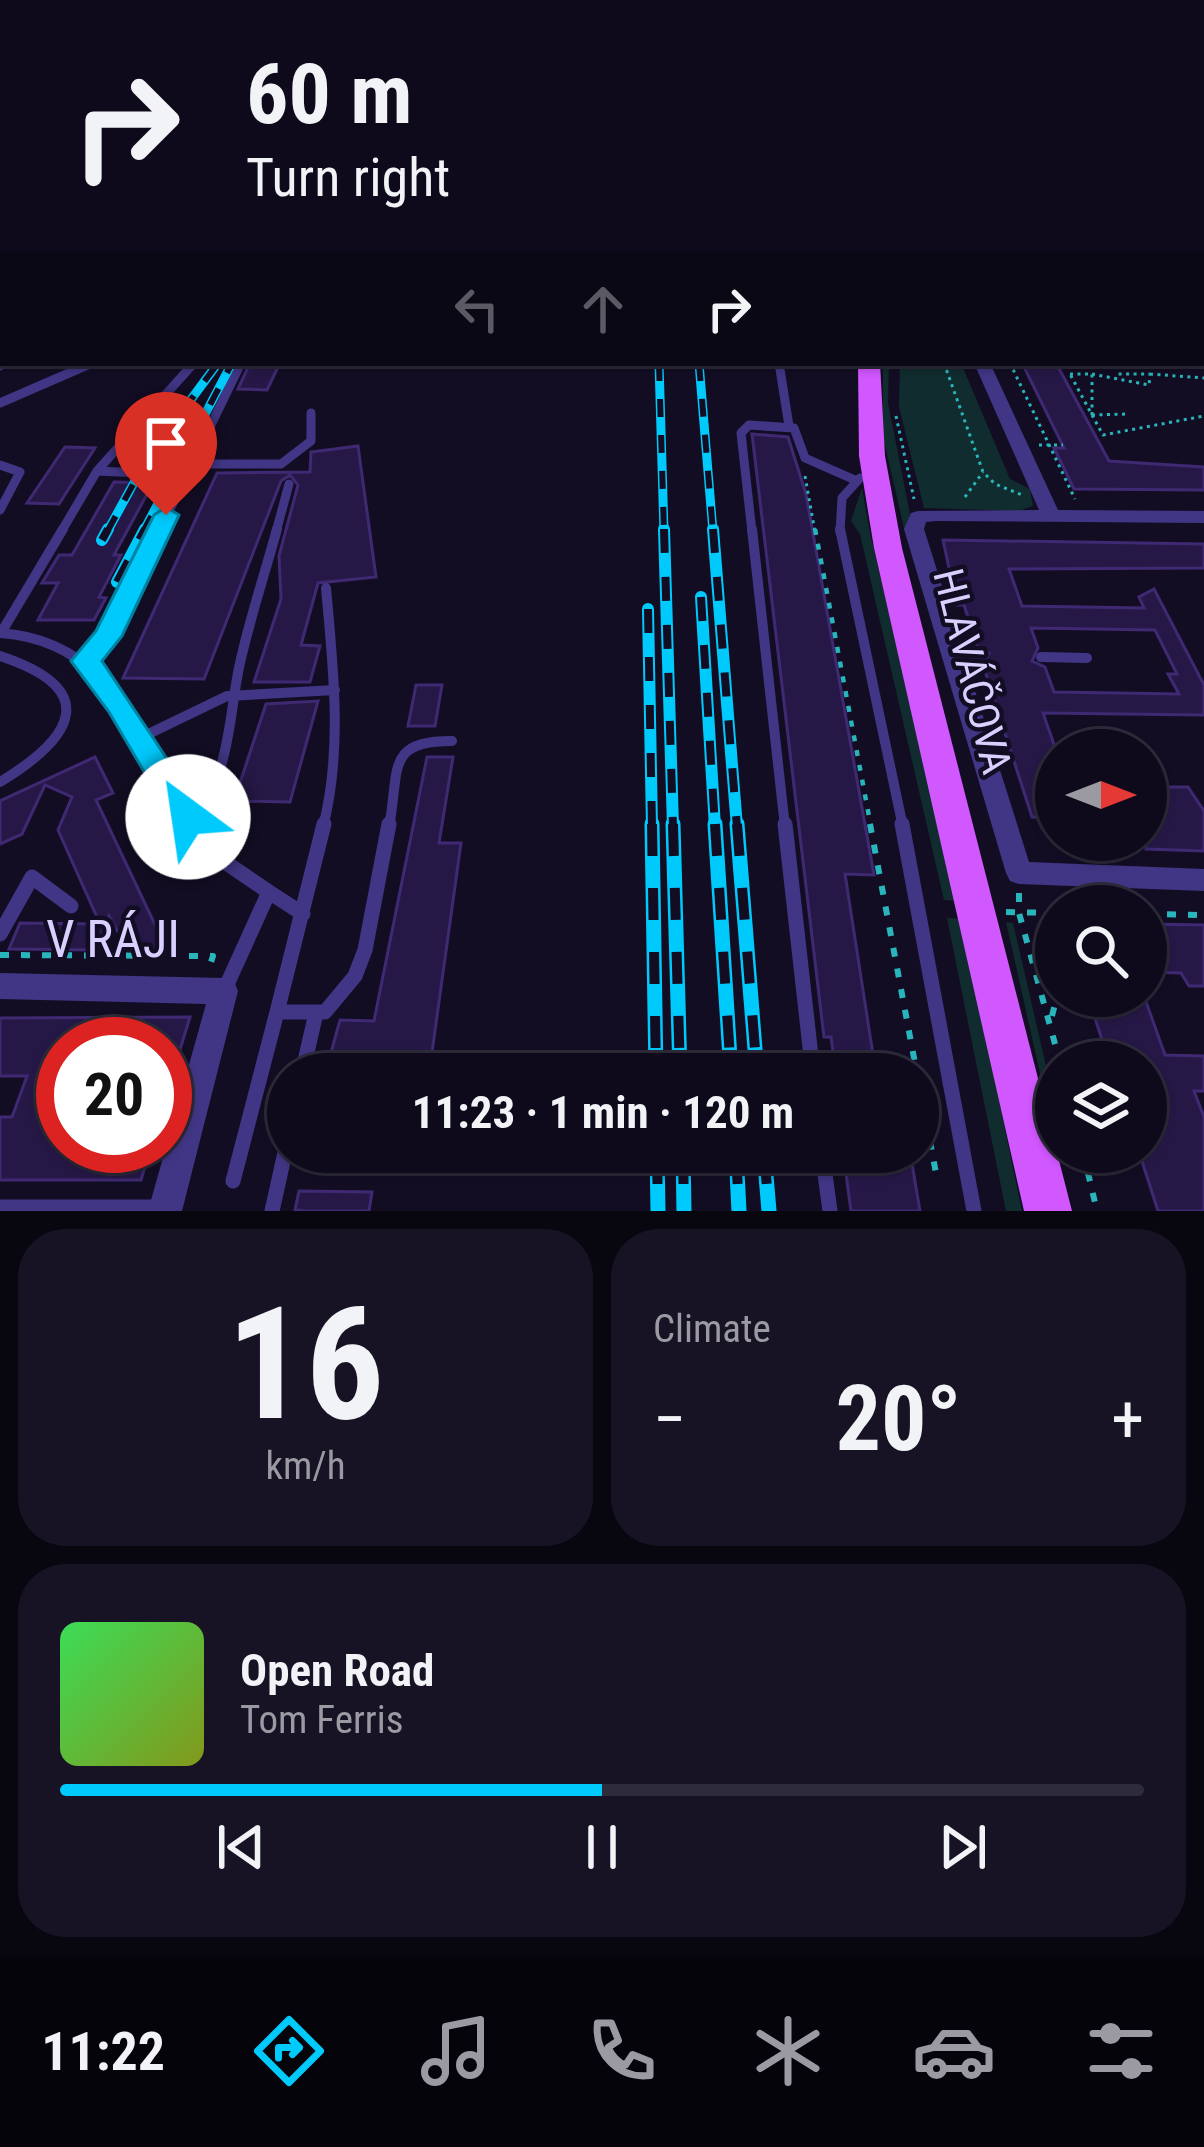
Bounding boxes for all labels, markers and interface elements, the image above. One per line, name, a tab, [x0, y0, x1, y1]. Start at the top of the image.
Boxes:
text: 60 m	[246, 45, 413, 144]
icon: right	[48, 48, 204, 204]
text: Turn right	[246, 146, 450, 209]
icon: left	[444, 276, 510, 342]
icon: ahead	[570, 276, 636, 342]
icon: right	[696, 276, 762, 342]
pin	[115, 392, 217, 515]
icon: arrive	[133, 410, 199, 476]
street label: HLAVÁČOVA	[923, 563, 1023, 779]
north arrow	[1035, 729, 1167, 861]
map controls	[1035, 729, 1167, 1173]
position arrow	[125, 754, 251, 880]
button: search	[1035, 885, 1167, 1017]
street label: V RÁJI	[46, 910, 180, 969]
speed limit sign: 20	[36, 1017, 192, 1173]
button: layers	[1035, 1041, 1167, 1173]
text: 11:23 · 1 min · 120 m	[412, 1086, 794, 1139]
text: 16	[227, 1273, 384, 1456]
text: Climate	[653, 1306, 771, 1352]
text: 20°	[836, 1367, 962, 1472]
text: −	[653, 1381, 686, 1458]
text: +	[1111, 1381, 1144, 1458]
text: km/h	[265, 1443, 346, 1489]
text: Open Road	[240, 1644, 434, 1697]
text: Tom Ferris	[240, 1697, 403, 1743]
icon: previous	[208, 1814, 274, 1880]
icon: pause	[569, 1814, 635, 1880]
icon: next	[930, 1814, 996, 1880]
icon: directions	[247, 2009, 331, 2093]
icon: music	[414, 2009, 498, 2093]
icon: phone	[580, 2009, 664, 2093]
icon: climate	[746, 2009, 830, 2093]
icon: car	[912, 2009, 996, 2093]
icon: filters	[1079, 2009, 1163, 2093]
text: 11:22	[41, 2020, 165, 2083]

